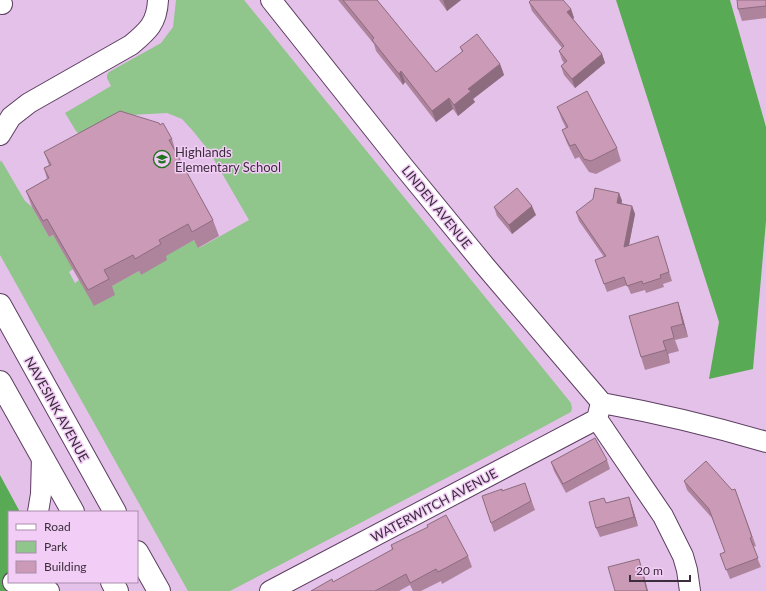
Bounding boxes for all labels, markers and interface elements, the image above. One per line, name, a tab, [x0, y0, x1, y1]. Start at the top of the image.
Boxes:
place label: Highlands Elementary School	[175, 144, 281, 175]
school or university icon: Highlands Elementary School	[152, 149, 172, 169]
street label: LINDEN AVENUE	[399, 162, 475, 252]
street label: NAVESINK AVENUE	[21, 354, 93, 464]
street label: WATERWITCH AVENUE	[368, 465, 500, 545]
legend	[8, 511, 138, 583]
text: Road	[44, 519, 71, 534]
text: Park	[44, 539, 68, 554]
scale bar	[630, 557, 690, 583]
text: Building	[44, 559, 87, 574]
text: 20 m	[636, 563, 663, 578]

